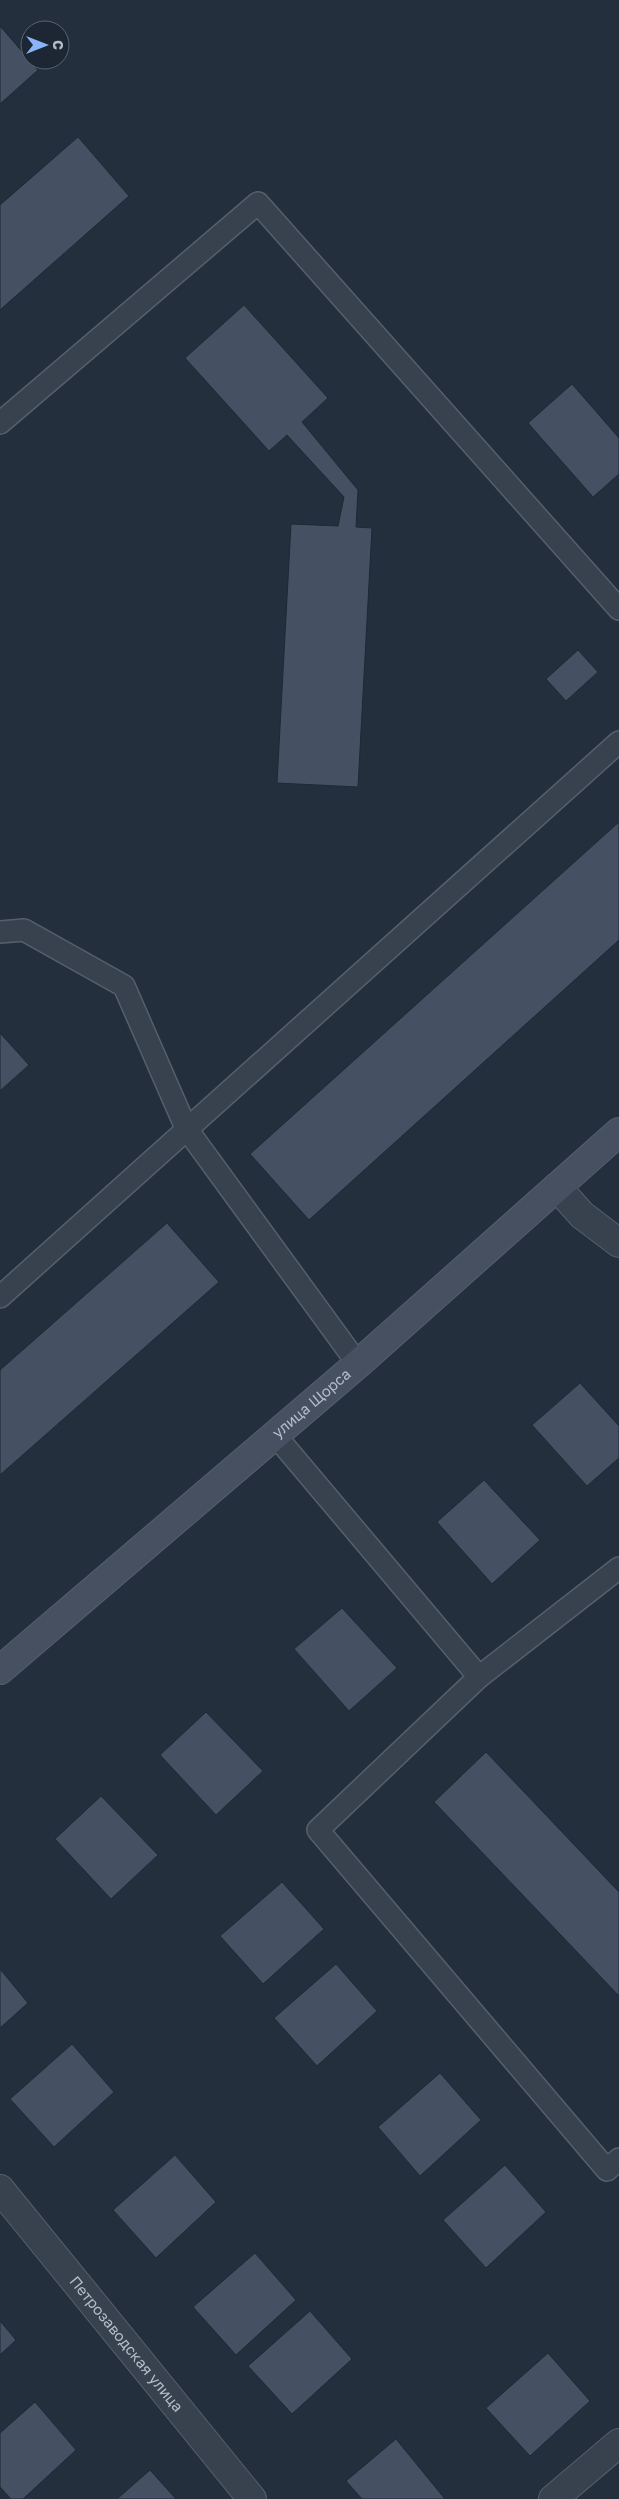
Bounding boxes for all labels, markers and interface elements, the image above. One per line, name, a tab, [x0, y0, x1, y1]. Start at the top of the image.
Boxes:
north arrow	[20, 20, 70, 70]
text: С	[50, 40, 67, 50]
street label: улица Щорса	[268, 1364, 354, 1441]
street label: Петрозаводская улица	[66, 2272, 187, 2415]

